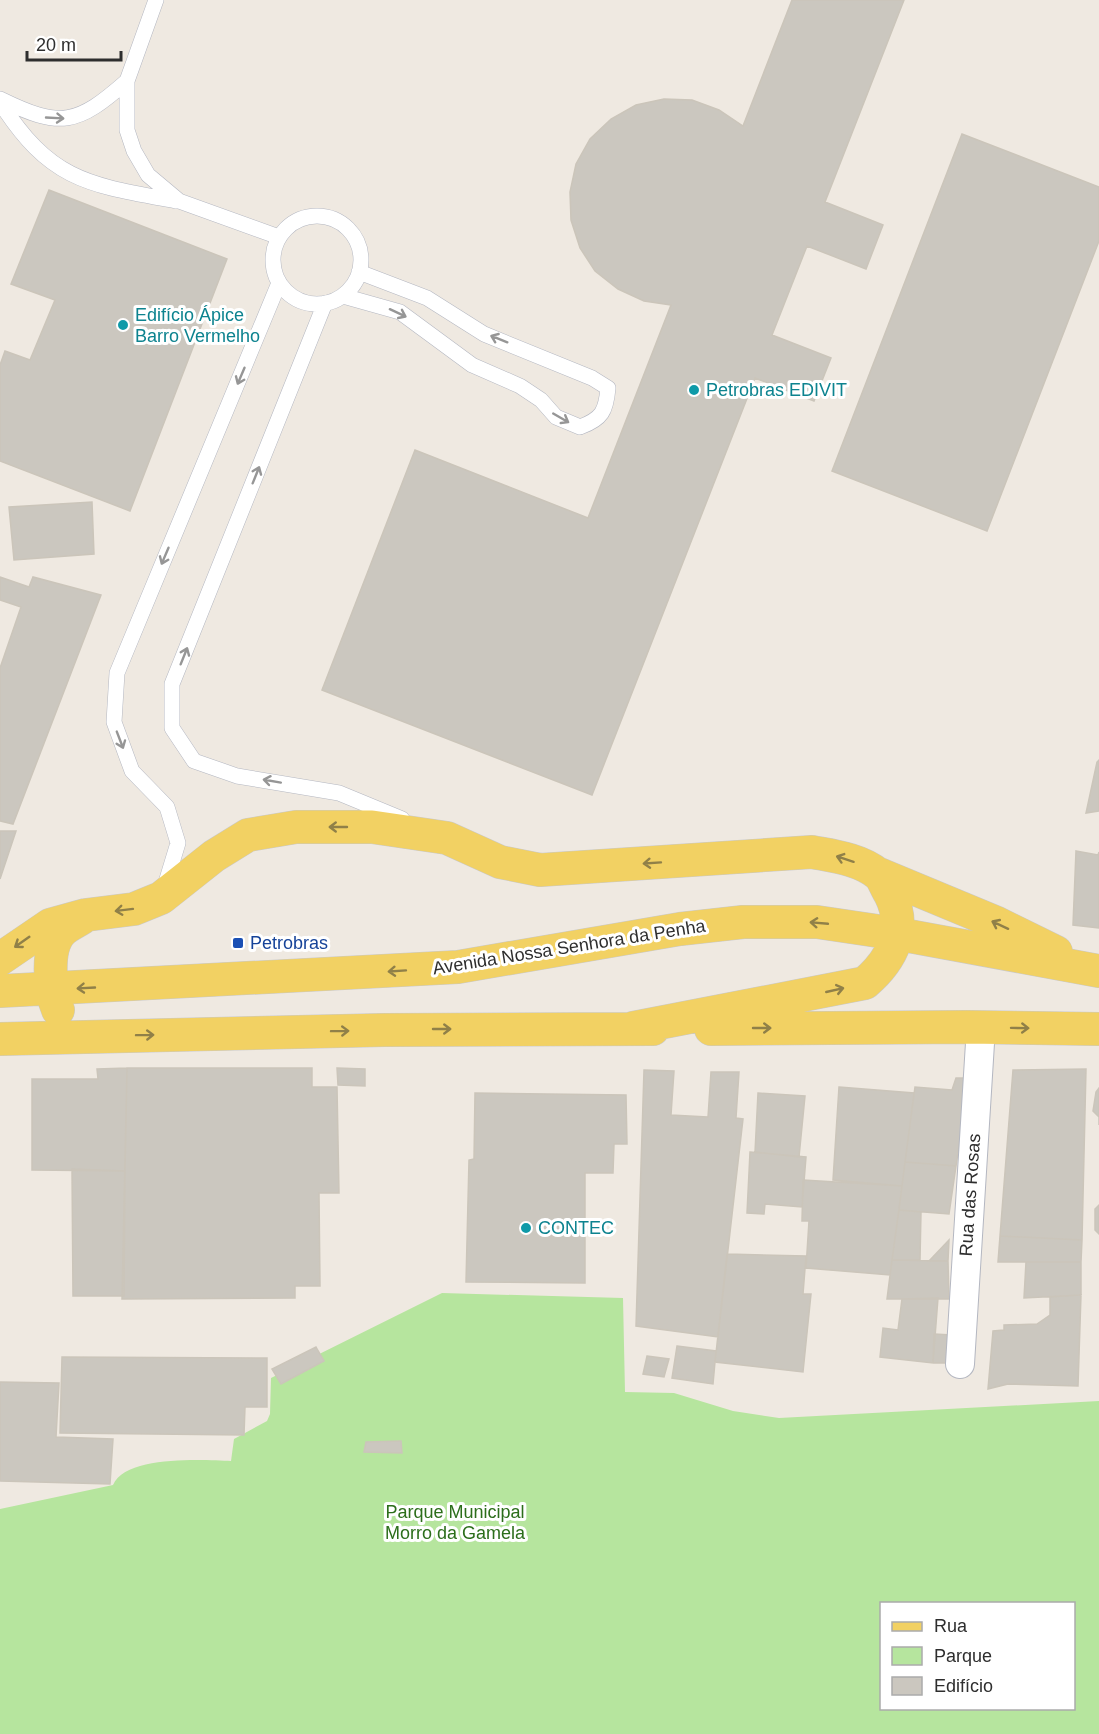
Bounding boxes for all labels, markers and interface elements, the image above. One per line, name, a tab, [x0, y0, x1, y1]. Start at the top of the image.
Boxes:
scale bar	[27, 24, 122, 62]
text: 20 m	[36, 35, 76, 55]
one-way arrow	[44, 112, 64, 123]
place label: Edifício Ápice Barro Vermelho	[135, 305, 260, 346]
one-way arrow	[389, 308, 407, 319]
marker: Edifício Ápice Barro Vermelho	[116, 318, 130, 332]
one-way arrow	[490, 333, 508, 344]
one-way arrow	[235, 366, 246, 385]
place label: Petrobras EDIVIT	[706, 380, 847, 400]
marker: Petrobras EDIVIT	[687, 383, 701, 397]
one-way arrow	[552, 412, 569, 424]
one-way arrow	[251, 466, 262, 484]
one-way arrow	[159, 547, 170, 565]
one-way arrow	[179, 647, 190, 665]
one-way arrow	[116, 730, 127, 749]
one-way arrow	[263, 776, 283, 787]
one-way arrow	[328, 821, 348, 833]
one-way arrow	[836, 853, 855, 864]
one-way arrow	[642, 857, 662, 868]
one-way arrow	[115, 905, 135, 916]
street label: Avenida Nossa Senhora da Penha	[431, 915, 708, 978]
one-way arrow	[810, 917, 830, 928]
one-way arrow	[992, 918, 1010, 930]
place label: Petrobras	[250, 933, 328, 953]
one-way arrow	[15, 936, 31, 948]
marker: Petrobras	[231, 936, 245, 950]
one-way arrow	[388, 965, 408, 976]
one-way arrow	[76, 983, 96, 994]
one-way arrow	[825, 984, 844, 996]
one-way arrow	[1010, 1022, 1030, 1034]
one-way arrow	[432, 1023, 452, 1035]
one-way arrow	[752, 1023, 772, 1034]
one-way arrow	[329, 1025, 349, 1037]
one-way arrow	[134, 1029, 154, 1041]
street label: Rua das Rosas	[956, 1133, 984, 1257]
place label: CONTEC	[538, 1218, 614, 1238]
marker: CONTEC	[519, 1221, 533, 1235]
park label: Parque Municipal Morro da Gamela	[385, 1502, 526, 1543]
legend	[880, 1602, 1075, 1710]
text: Rua	[934, 1616, 968, 1636]
text: Parque	[934, 1646, 992, 1666]
text: Edifício	[934, 1676, 993, 1696]

